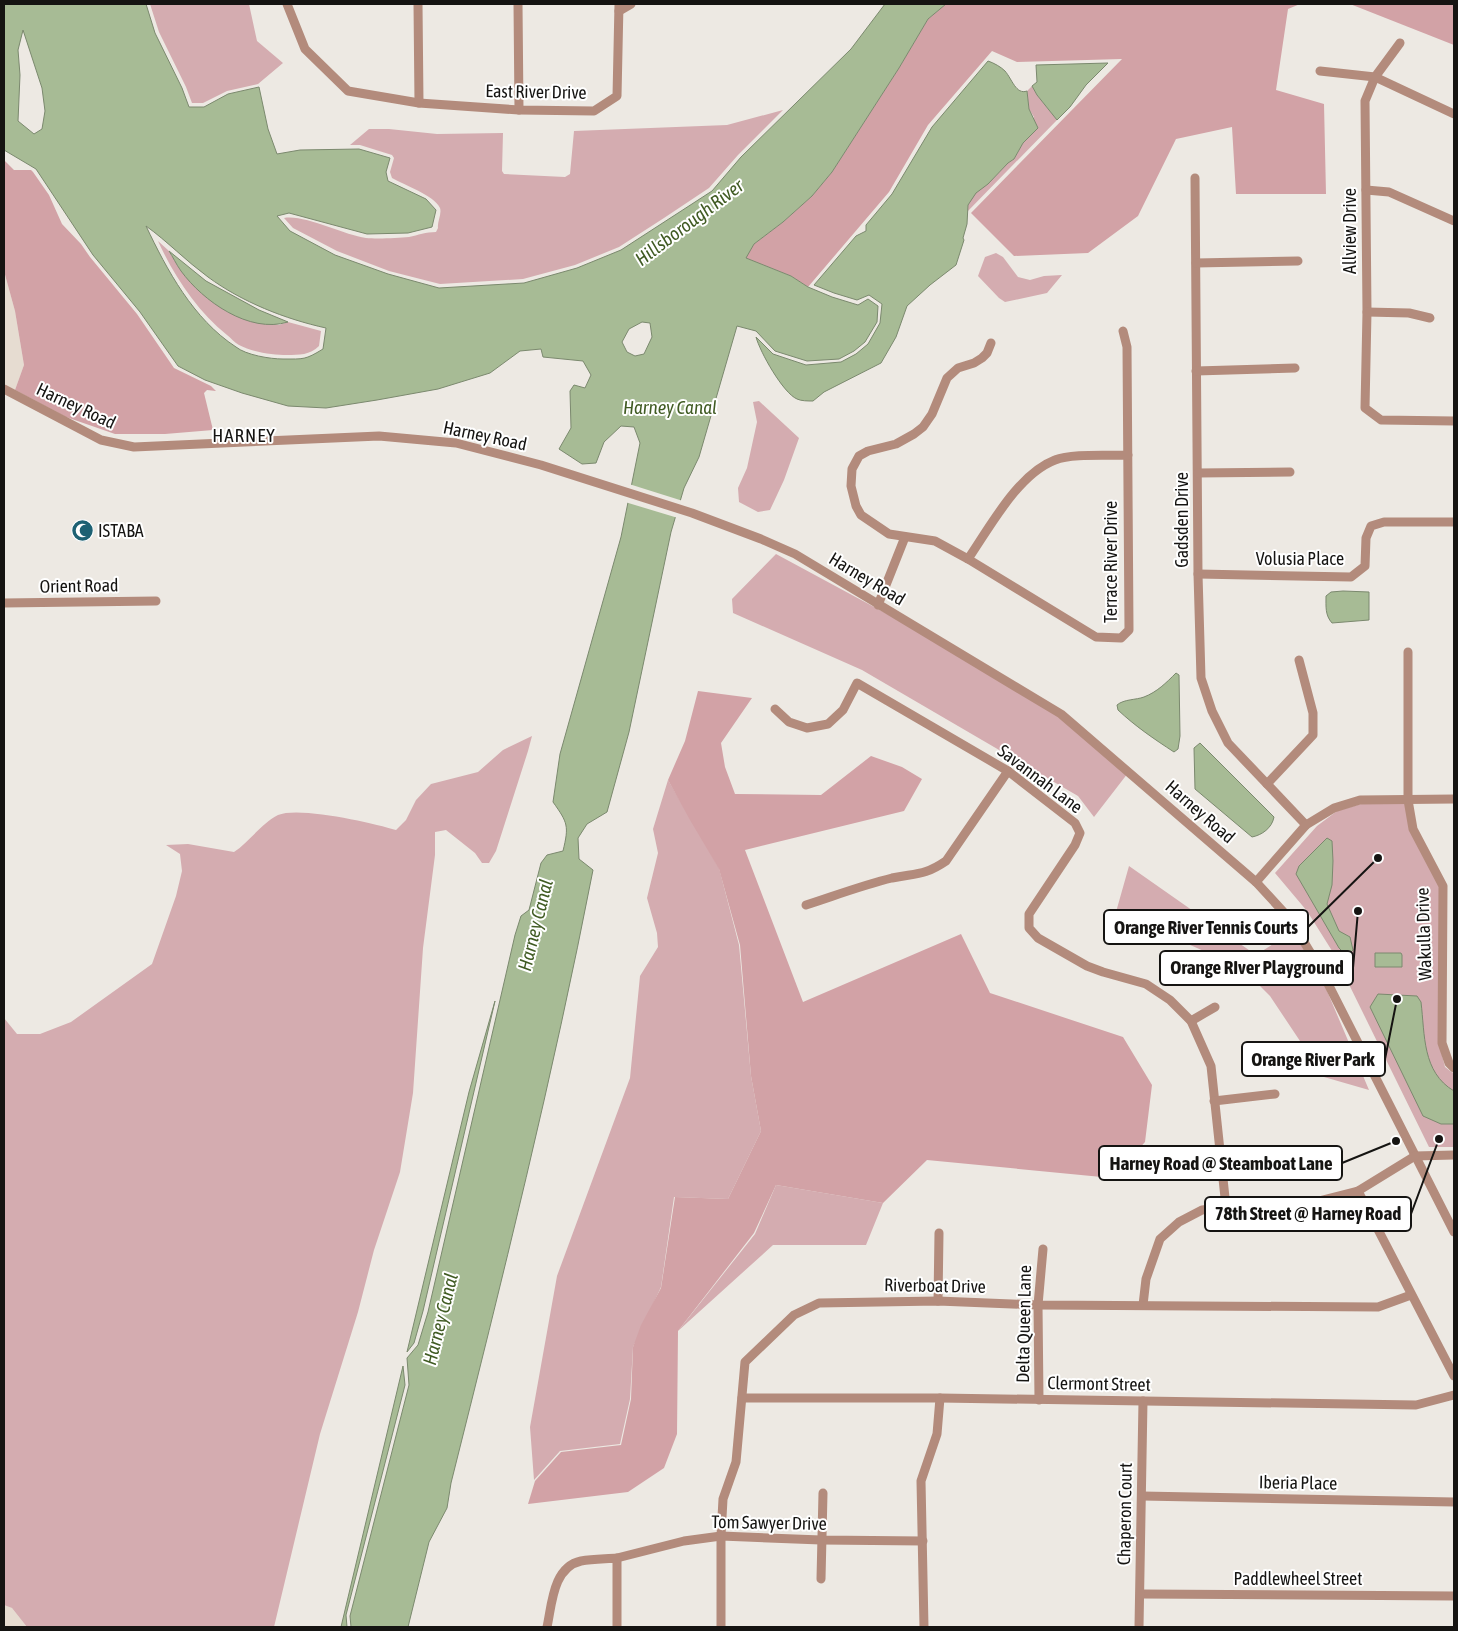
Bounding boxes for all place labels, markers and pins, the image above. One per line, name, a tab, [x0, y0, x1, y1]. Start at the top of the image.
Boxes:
mosque icon: ISTABA	[70, 519, 94, 543]
place label: ISTABA	[98, 520, 144, 541]
callout: Orange River Tennis Courts	[1104, 910, 1308, 944]
callout: Orange RIver Playground	[1160, 951, 1353, 985]
callout: Orange River Park	[1242, 1042, 1385, 1076]
callout: Harney Road @ Steamboat Lane	[1099, 1146, 1342, 1180]
callout: 78th Street @ Harney Road	[1205, 1197, 1411, 1231]

